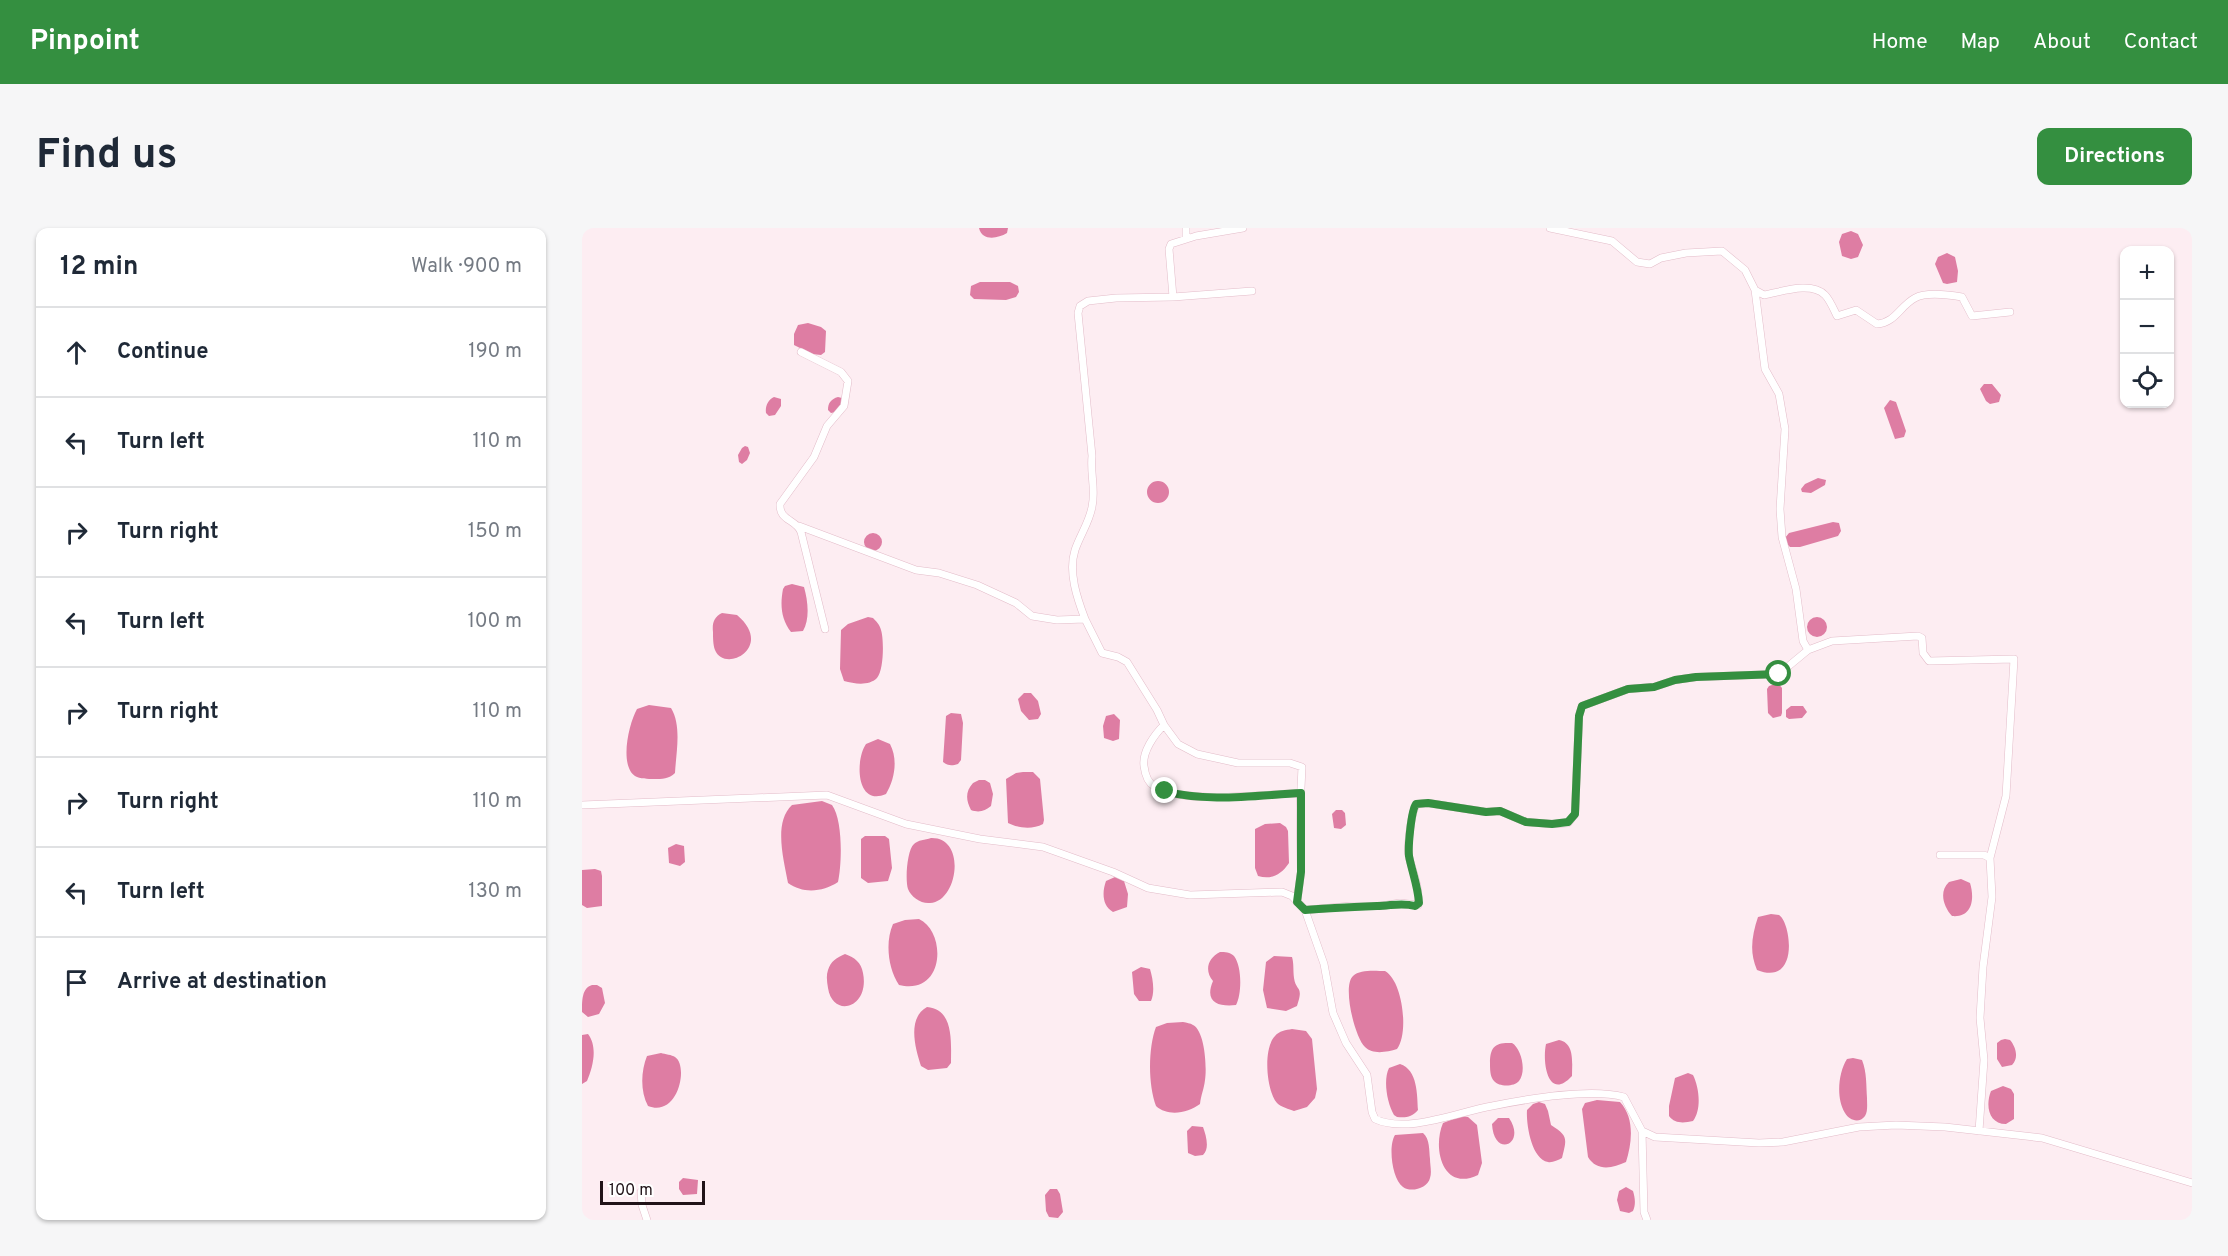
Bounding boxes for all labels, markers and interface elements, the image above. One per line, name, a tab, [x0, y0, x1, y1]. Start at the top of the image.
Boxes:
text: Pinpoint	[30, 24, 140, 60]
text: Home	[1872, 29, 1928, 56]
text: Map	[1961, 29, 2000, 56]
text: About	[2033, 29, 2091, 56]
text: Contact	[2124, 29, 2198, 56]
button: Directions	[2037, 128, 2192, 185]
text: Find us	[36, 130, 177, 183]
map controls	[2120, 246, 2174, 408]
button: +	[2120, 246, 2174, 300]
text: 12 min	[60, 251, 138, 284]
text: Walk · 900 m	[411, 254, 522, 280]
button: −	[2120, 300, 2174, 354]
icon: ahead	[60, 336, 93, 369]
text: Continue	[117, 339, 208, 366]
text: 190 m	[468, 339, 522, 365]
button: locate	[2120, 354, 2174, 408]
icon: left	[60, 426, 93, 459]
text: Turn left	[117, 429, 205, 456]
text: 110 m	[473, 429, 522, 455]
icon: right	[60, 516, 93, 549]
text: Turn right	[117, 519, 219, 546]
text: 150 m	[468, 519, 522, 545]
icon: left	[60, 606, 93, 639]
text: Turn left	[117, 609, 205, 636]
text: 100 m	[467, 609, 522, 635]
route start	[1765, 660, 1791, 686]
icon: right	[60, 696, 93, 729]
text: Turn right	[117, 699, 219, 726]
text: 110 m	[473, 699, 522, 725]
route end	[1151, 777, 1177, 803]
icon: right	[60, 786, 93, 819]
text: Turn right	[117, 789, 219, 816]
text: 110 m	[473, 789, 522, 815]
icon: left	[60, 876, 93, 909]
text: Turn left	[117, 879, 205, 906]
text: 130 m	[468, 879, 522, 905]
icon: arrive	[60, 966, 93, 999]
text: Arrive at destination	[117, 969, 327, 996]
scale bar	[600, 1178, 705, 1206]
text: 100 m	[609, 1181, 653, 1201]

